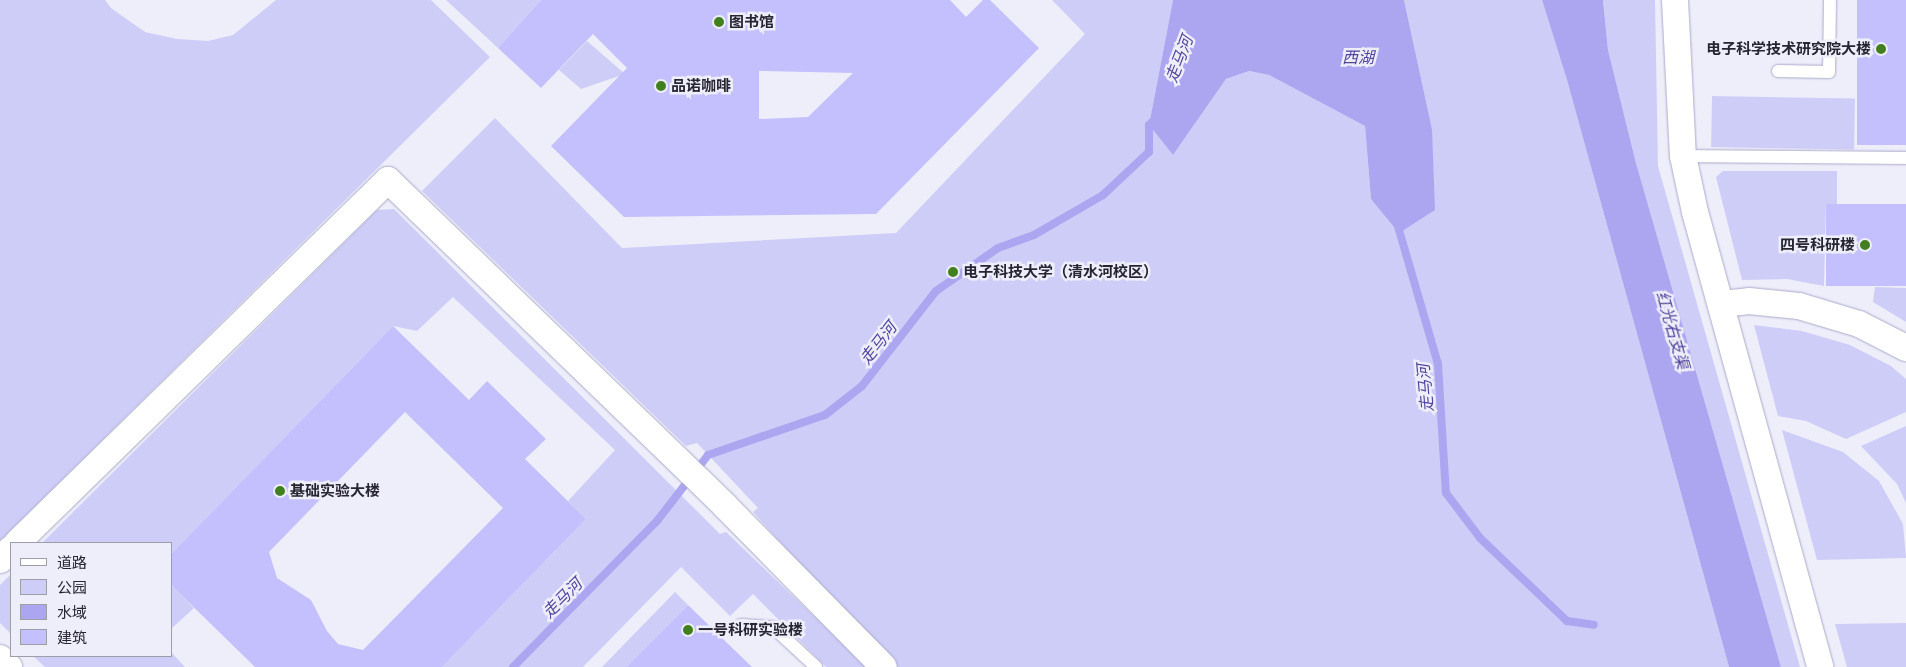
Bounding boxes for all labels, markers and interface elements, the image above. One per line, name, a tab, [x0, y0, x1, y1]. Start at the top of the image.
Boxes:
place label: 图书馆	[729, 13, 774, 31]
marker: 图书馆	[713, 16, 725, 28]
water label: 走马河	[1161, 33, 1197, 85]
place label: 电子科学技术研究院大楼	[1706, 40, 1871, 58]
marker: 电子科学技术研究院大楼	[1875, 43, 1887, 55]
water label: 西湖	[1342, 47, 1374, 67]
place label: 品诺咖啡	[671, 77, 731, 95]
marker: 品诺咖啡	[655, 80, 667, 92]
place label: 四号科研楼	[1780, 236, 1855, 254]
marker: 四号科研楼	[1859, 239, 1871, 251]
place label: 电子科技大学（清水河校区）	[963, 263, 1158, 281]
marker: 电子科技大学（清水河校区）	[947, 266, 959, 278]
water label: 红光右支渠	[1653, 289, 1693, 371]
water label: 走马河	[856, 318, 900, 368]
water label: 走马河	[1413, 363, 1437, 413]
place label: 基础实验大楼	[290, 482, 380, 500]
marker: 基础实验大楼	[274, 485, 286, 497]
legend	[10, 542, 172, 657]
text: 道路	[57, 553, 87, 572]
water label: 走马河	[538, 574, 586, 622]
text: 公园	[57, 578, 87, 597]
text: 水域	[57, 603, 87, 622]
place label: 一号科研实验楼	[698, 621, 803, 639]
marker: 一号科研实验楼	[682, 624, 694, 636]
text: 建筑	[57, 628, 87, 647]

